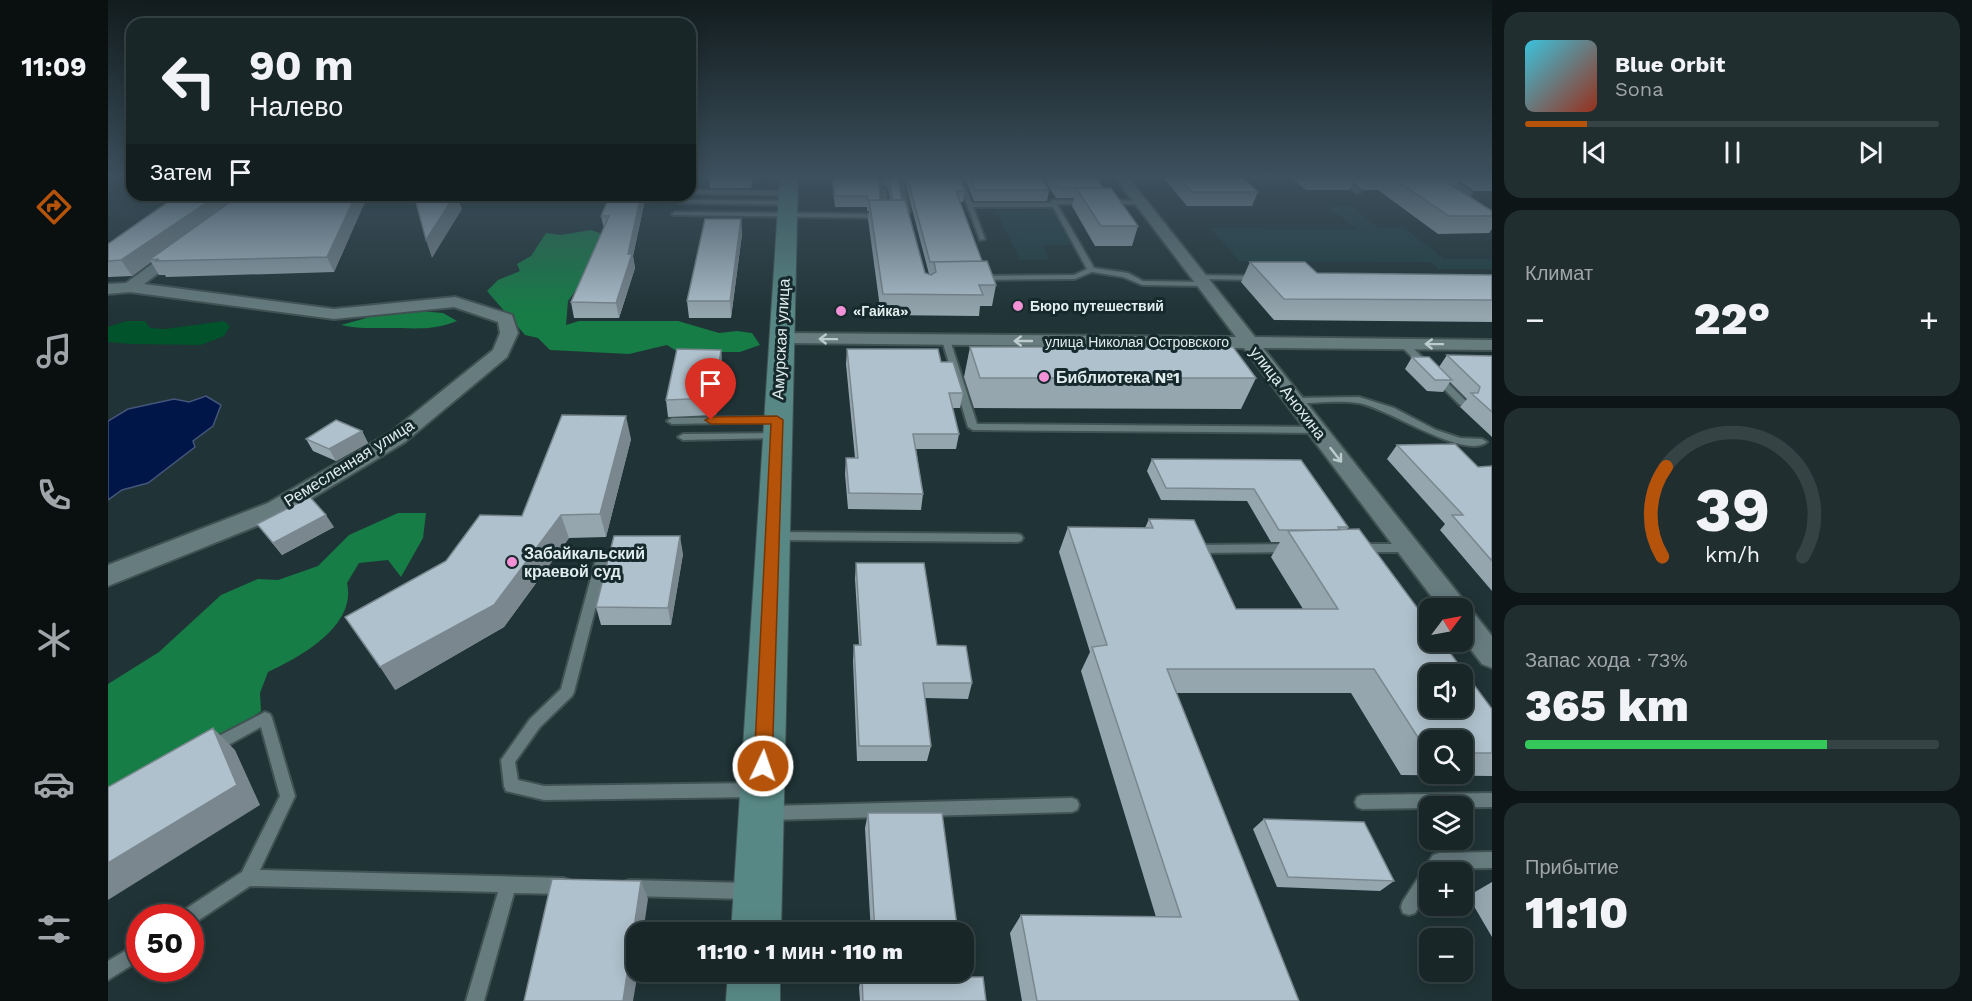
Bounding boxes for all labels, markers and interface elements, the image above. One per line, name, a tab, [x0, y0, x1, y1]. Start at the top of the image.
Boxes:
text: 90 m	[249, 41, 353, 90]
icon: left	[150, 42, 228, 120]
text: 11:09	[21, 51, 87, 83]
text: Blue Orbit	[1615, 52, 1725, 77]
text: Sona	[1615, 77, 1664, 101]
text: Налево	[249, 91, 343, 123]
icon: previous	[1578, 136, 1611, 169]
icon: pause	[1716, 136, 1749, 169]
icon: next	[1854, 136, 1887, 169]
icon: arrive	[224, 156, 257, 189]
text: Затем	[150, 160, 212, 185]
icon: directions	[33, 186, 75, 228]
text: Климат	[1525, 261, 1593, 285]
street label: Амурская улица	[768, 278, 794, 400]
text: 22°	[1694, 292, 1770, 345]
place label: Бюро путешествий	[1030, 298, 1164, 314]
marker: Бюро путешествий	[1011, 299, 1025, 313]
text: −	[1525, 300, 1545, 339]
text: +	[1919, 300, 1939, 339]
place label: «Гайка»	[853, 303, 908, 319]
marker: «Гайка»	[834, 304, 848, 318]
icon: music	[33, 330, 75, 372]
one-way arrow	[818, 334, 838, 345]
street label: улица Николая Островского	[1045, 334, 1229, 350]
one-way arrow	[1013, 335, 1033, 347]
one-way arrow	[1424, 338, 1444, 350]
street label: улица Анохина	[1246, 343, 1330, 443]
pin	[685, 358, 736, 420]
icon: arrive	[694, 367, 727, 400]
place label: Библиотека №1	[1056, 368, 1180, 387]
marker: Библиотека №1	[1037, 370, 1051, 384]
street label: Ремесленная улица	[280, 415, 418, 511]
one-way arrow	[1330, 447, 1343, 463]
icon: phone	[33, 474, 75, 516]
text: 39	[1694, 474, 1770, 547]
text: km/h	[1704, 543, 1760, 568]
place label: Забайкальский краевой суд	[524, 544, 645, 581]
marker: Забайкальский краевой суд	[505, 555, 519, 569]
north arrow	[1419, 598, 1473, 652]
map controls	[1419, 598, 1473, 982]
icon: climate	[33, 619, 75, 661]
text: Запас хода · 73%	[1525, 648, 1688, 672]
button: sound	[1419, 664, 1473, 718]
text: 365 km	[1525, 679, 1689, 732]
button: search	[1419, 730, 1473, 784]
position arrow	[731, 734, 795, 798]
icon: car	[33, 763, 75, 805]
button: layers	[1419, 796, 1473, 850]
text: Прибытие	[1525, 855, 1619, 879]
button: +	[1419, 862, 1473, 916]
text: 11:10	[1525, 886, 1628, 939]
speed limit sign: 50	[126, 904, 204, 982]
icon: filters	[33, 908, 75, 950]
button: −	[1419, 928, 1473, 982]
text: 11:10 · 1 мин · 110 m	[697, 939, 903, 964]

